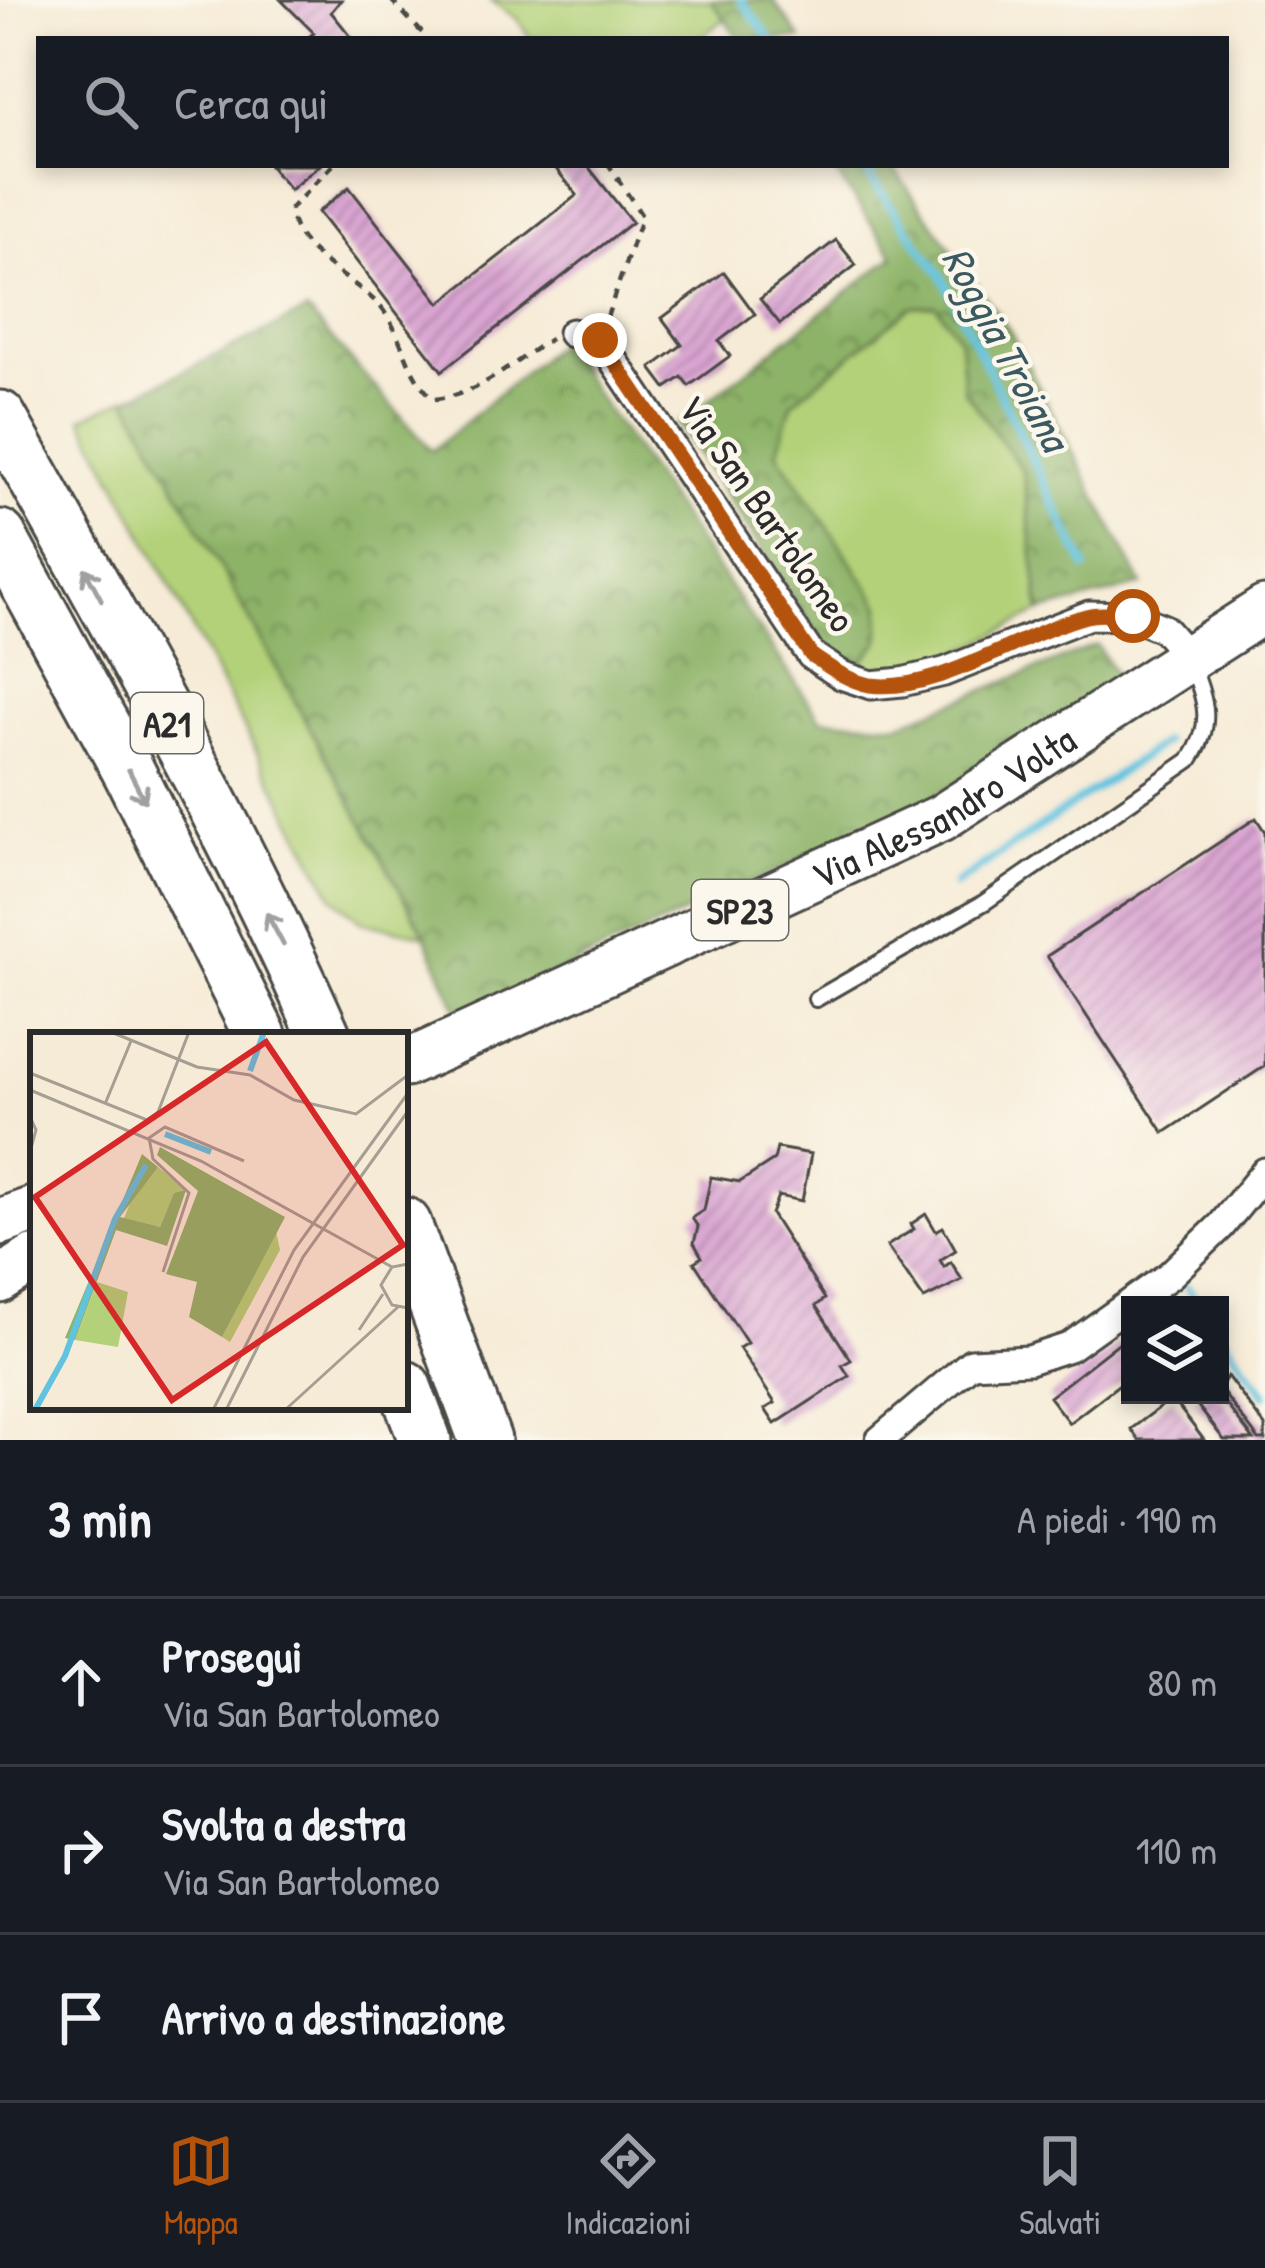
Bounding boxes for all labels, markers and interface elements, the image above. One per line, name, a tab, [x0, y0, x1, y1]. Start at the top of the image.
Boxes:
search box	[36, 36, 1229, 168]
icon: search	[78, 69, 144, 135]
text: Cerca qui	[174, 72, 328, 133]
water label: Roggia Troiana	[929, 236, 1087, 464]
route end	[573, 313, 627, 367]
street label: Via San Bartolomeo	[667, 384, 869, 642]
one-way arrow	[81, 568, 104, 603]
route start	[1106, 589, 1160, 643]
road number: A21	[131, 693, 203, 753]
street label: Via Alessandro Volta	[803, 712, 1085, 900]
one-way arrow	[126, 768, 149, 804]
road number: SP23	[692, 880, 788, 940]
one-way arrow	[263, 911, 286, 947]
inset map	[30, 1032, 408, 1410]
map controls	[1121, 1296, 1229, 1404]
button: layers	[1121, 1296, 1229, 1404]
text: 3 min	[48, 1484, 152, 1553]
text: A piedi · 190 m	[1017, 1492, 1217, 1545]
text: Prosegui	[162, 1625, 302, 1686]
icon: ahead	[48, 1649, 114, 1715]
text: 80 m	[1147, 1655, 1217, 1708]
text: Via San Bartolomeo	[162, 1686, 440, 1739]
text: Svolta a destra	[162, 1793, 405, 1854]
icon: right	[48, 1817, 114, 1883]
text: 110 m	[1136, 1823, 1217, 1876]
text: Via San Bartolomeo	[162, 1854, 440, 1907]
icon: arrive	[48, 1985, 114, 2051]
text: Arrivo a destinazione	[162, 1987, 505, 2048]
tab: Mappa	[164, 2128, 238, 2244]
tab: Indicazioni	[566, 2128, 691, 2244]
tab: Salvati	[1019, 2128, 1101, 2244]

